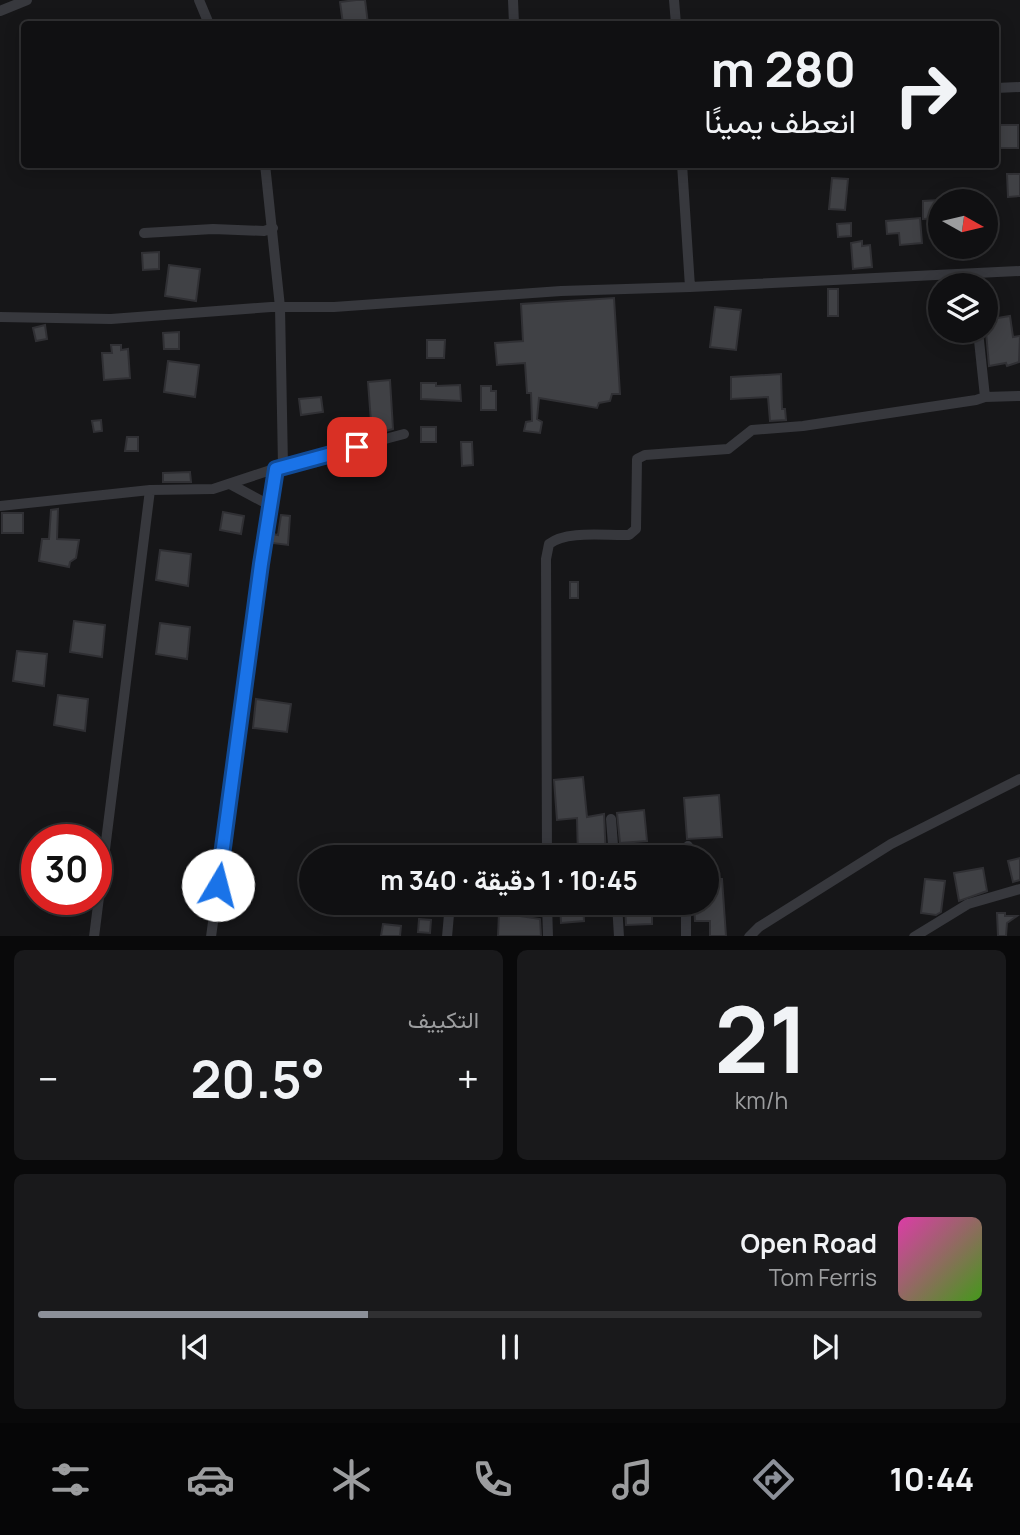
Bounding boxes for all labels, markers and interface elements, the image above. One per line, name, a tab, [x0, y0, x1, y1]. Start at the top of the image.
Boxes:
text: 280 m	[711, 35, 856, 102]
icon: right	[880, 49, 971, 140]
text: انعطف يمينًا	[704, 99, 856, 143]
north arrow	[928, 189, 998, 259]
map controls	[928, 189, 998, 343]
button: layers	[928, 273, 998, 343]
pin	[327, 417, 387, 477]
icon: arrive	[338, 428, 376, 466]
speed limit sign: 30	[21, 824, 112, 915]
position arrow	[181, 848, 255, 922]
text: 10:45 · 1 دقيقة · 340 m	[380, 862, 638, 898]
text: 21	[714, 976, 809, 1100]
text: التكييف	[408, 1003, 479, 1035]
text: 20.5°	[190, 1043, 325, 1114]
text: −	[38, 1052, 59, 1104]
text: +	[457, 1052, 479, 1104]
text: km/h	[735, 1084, 788, 1116]
text: Open Road	[741, 1225, 877, 1261]
text: Tom Ferris	[769, 1261, 877, 1293]
icon: previous	[176, 1328, 214, 1366]
icon: pause	[491, 1328, 529, 1366]
icon: next	[806, 1328, 844, 1366]
icon: filters	[46, 1455, 95, 1504]
icon: car	[186, 1455, 235, 1504]
icon: climate	[327, 1455, 376, 1504]
icon: phone	[468, 1455, 517, 1504]
icon: music	[608, 1455, 657, 1504]
icon: directions	[749, 1455, 798, 1504]
text: 10:44	[890, 1457, 974, 1501]

